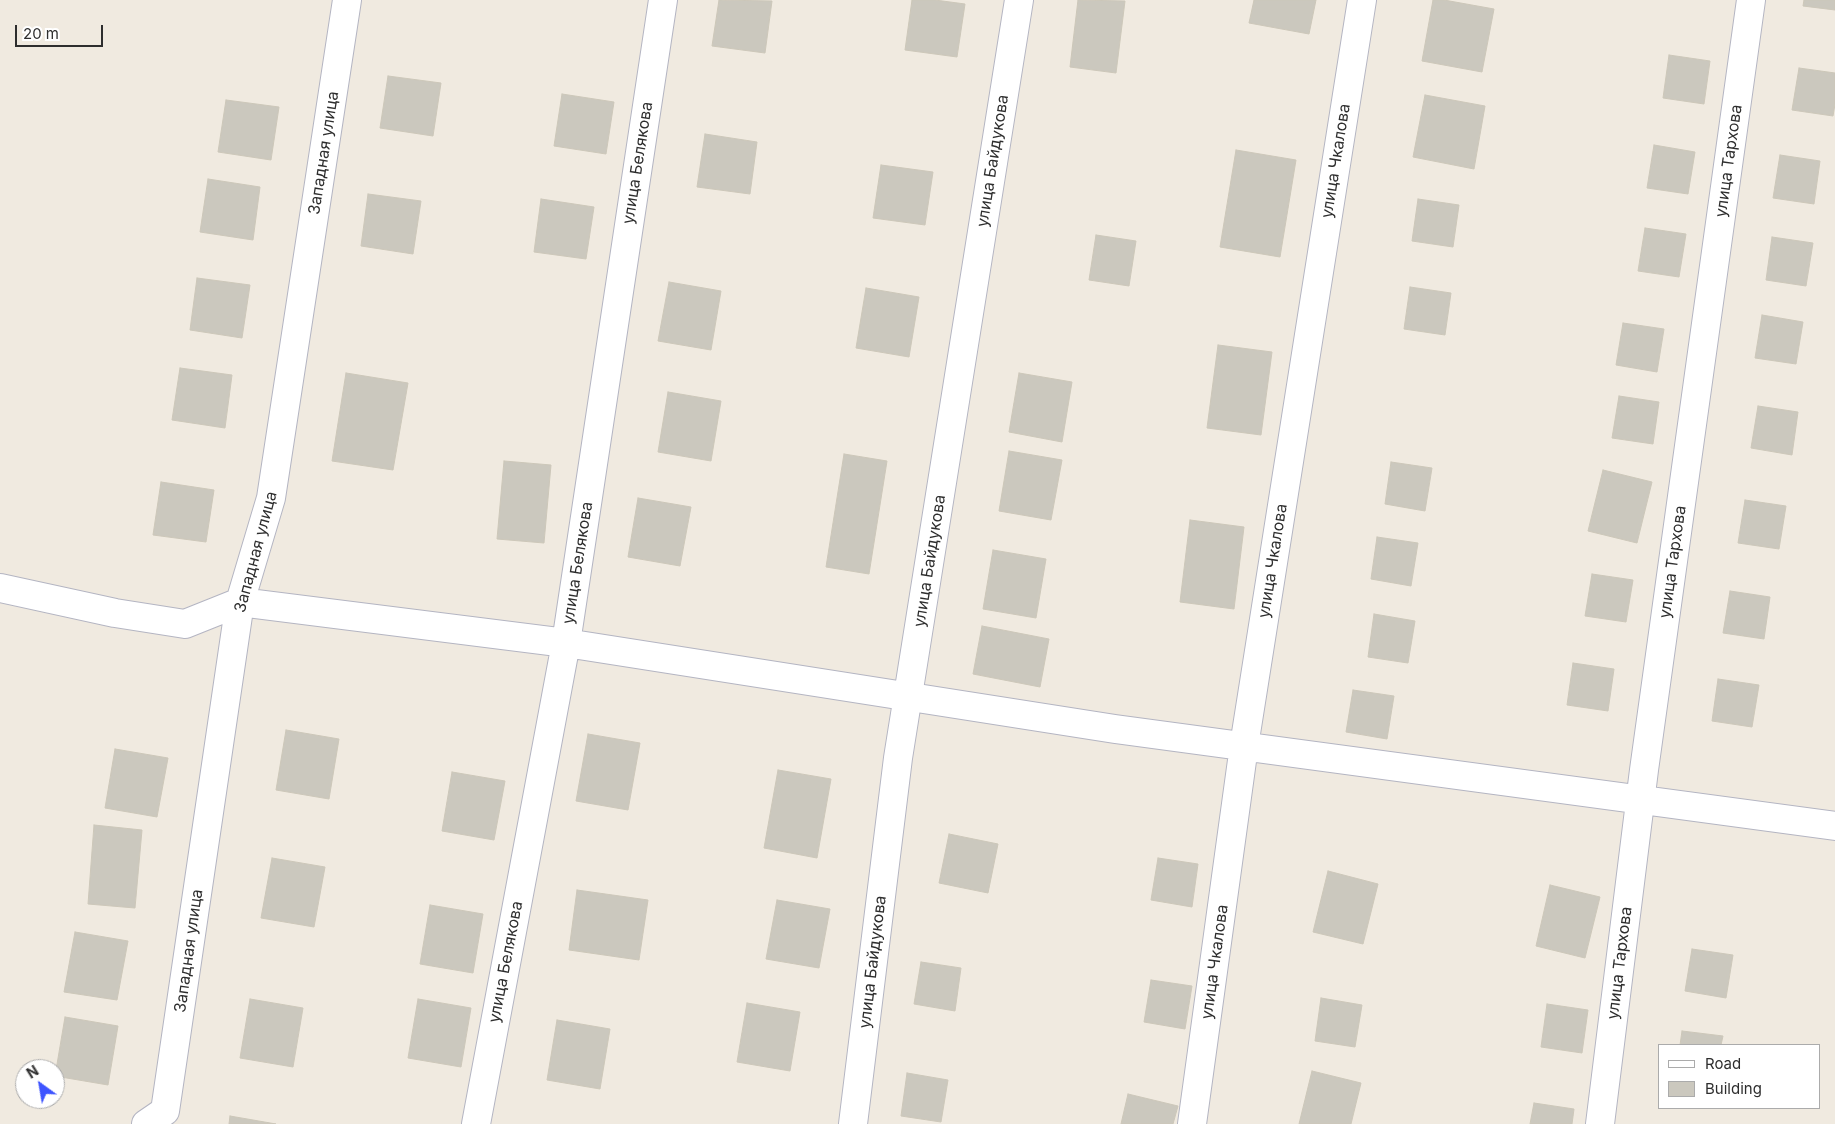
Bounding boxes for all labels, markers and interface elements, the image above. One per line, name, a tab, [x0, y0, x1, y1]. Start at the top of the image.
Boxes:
scale bar	[18, 15, 105, 47]
text: 20 m	[23, 24, 59, 43]
street label: Западная улица	[305, 90, 343, 216]
street label: улица Байдукова	[973, 93, 1013, 229]
street label: улица Белякова	[619, 100, 657, 226]
street label: улица Чкалова	[1317, 102, 1355, 220]
street label: улица Тархова	[1712, 103, 1746, 219]
street label: Западная улица	[231, 489, 281, 615]
street label: улица Байдукова	[910, 493, 950, 629]
street label: улица Белякова	[559, 500, 597, 626]
street label: улица Чкалова	[1254, 502, 1292, 620]
street label: улица Тархова	[1656, 504, 1690, 620]
street label: Западная улица	[171, 888, 207, 1014]
street label: улица Байдукова	[855, 894, 891, 1030]
street label: улица Белякова	[485, 899, 527, 1025]
street label: улица Чкалова	[1197, 903, 1233, 1021]
street label: улица Тархова	[1604, 905, 1636, 1021]
legend	[1658, 1044, 1820, 1109]
text: Road	[1705, 1054, 1741, 1073]
north arrow	[15, 1059, 65, 1109]
text: N	[23, 1062, 41, 1082]
text: Building	[1705, 1079, 1762, 1098]

